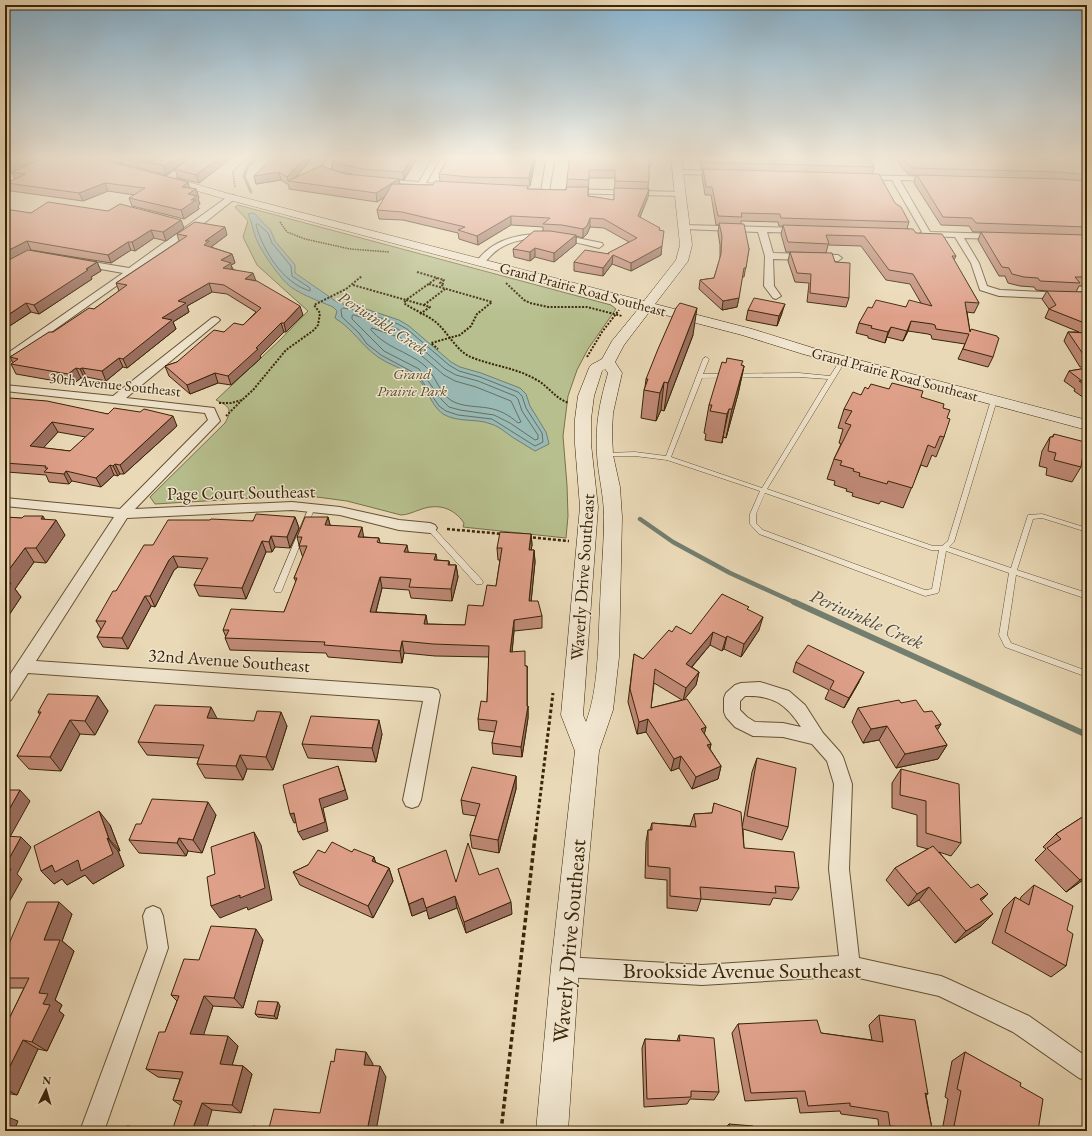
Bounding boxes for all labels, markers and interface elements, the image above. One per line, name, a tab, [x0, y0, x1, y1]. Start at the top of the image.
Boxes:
street label: Grand Prairie Road Southeast	[498, 258, 669, 320]
water label: Periwinkle Creek	[334, 286, 432, 360]
street label: Grand Prairie Road Southeast	[810, 343, 981, 405]
park label: Grand Prairie Park	[377, 364, 447, 400]
street label: 30th Avenue Southeast	[48, 368, 182, 400]
street label: Page Court Southeast	[167, 479, 316, 505]
street label: Waverly Drive Southeast	[565, 492, 599, 661]
water label: Periwinkle Creek	[806, 583, 928, 655]
street label: 32nd Avenue Southeast	[147, 643, 311, 677]
street label: Waverly Drive Southeast	[546, 838, 592, 1044]
street label: Brookside Avenue Southeast	[623, 956, 861, 985]
north arrow	[26, 1070, 66, 1110]
text: N	[42, 1073, 52, 1087]

